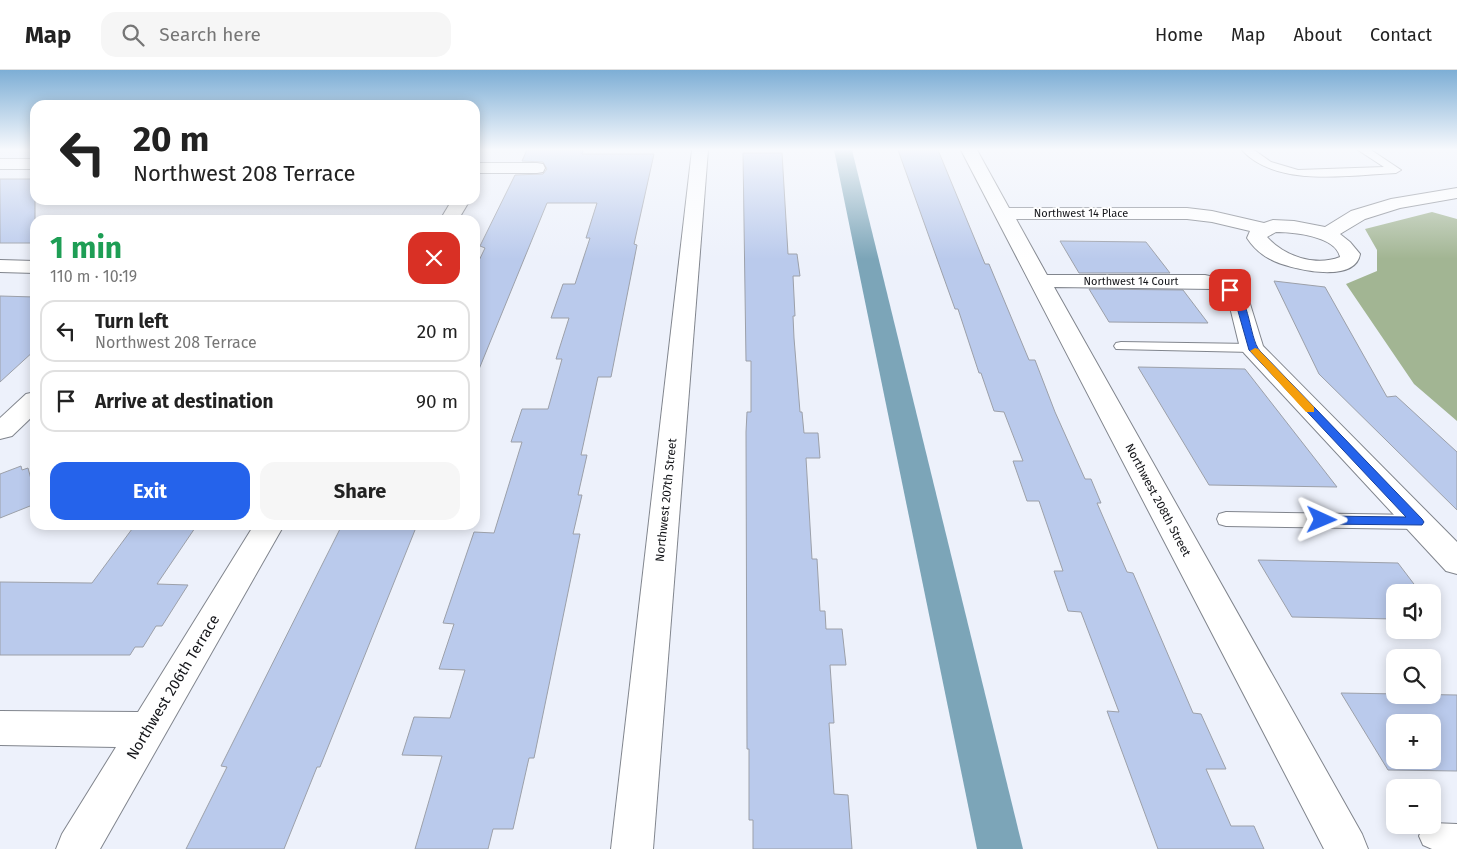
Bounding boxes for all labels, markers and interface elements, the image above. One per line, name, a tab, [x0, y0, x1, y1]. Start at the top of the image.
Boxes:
search box	[101, 12, 451, 57]
text: Map	[25, 21, 71, 49]
icon: search	[119, 21, 147, 49]
text: Search here	[159, 23, 261, 46]
text: Home	[1155, 24, 1203, 46]
text: Map	[1231, 24, 1265, 46]
text: About	[1293, 24, 1342, 46]
text: Contact	[1370, 24, 1432, 46]
text: 20 m	[133, 118, 209, 160]
icon: left	[50, 120, 115, 185]
text: Northwest 208 Terrace	[133, 160, 356, 187]
street label: Northwest 14 Place	[1034, 207, 1128, 220]
text: 1 min	[50, 230, 122, 266]
button: close	[408, 232, 460, 284]
text: 110 m · 10:19	[50, 267, 137, 286]
pin	[1209, 269, 1251, 311]
street label: Northwest 14 Court	[1083, 275, 1179, 288]
icon: arrive	[1216, 276, 1244, 304]
text: Turn left	[95, 310, 169, 333]
icon: left	[52, 317, 80, 345]
text: 20 m	[417, 320, 458, 343]
text: Northwest 208 Terrace	[95, 333, 257, 352]
icon: arrive	[52, 387, 80, 415]
text: Arrive at destination	[95, 390, 274, 413]
text: 90 m	[416, 390, 458, 413]
street label: Northwest 207th Street	[653, 437, 680, 563]
street label: Northwest 208th Street	[1122, 441, 1194, 559]
button: Exit	[50, 462, 250, 520]
button: Share	[260, 462, 460, 520]
position arrow	[1295, 493, 1347, 545]
map controls	[1386, 584, 1441, 834]
button: sound	[1386, 584, 1441, 639]
street label: Northwest 206th Terrace	[123, 611, 223, 763]
button: search	[1386, 649, 1441, 704]
button: +	[1386, 714, 1441, 769]
button: −	[1386, 779, 1441, 834]

